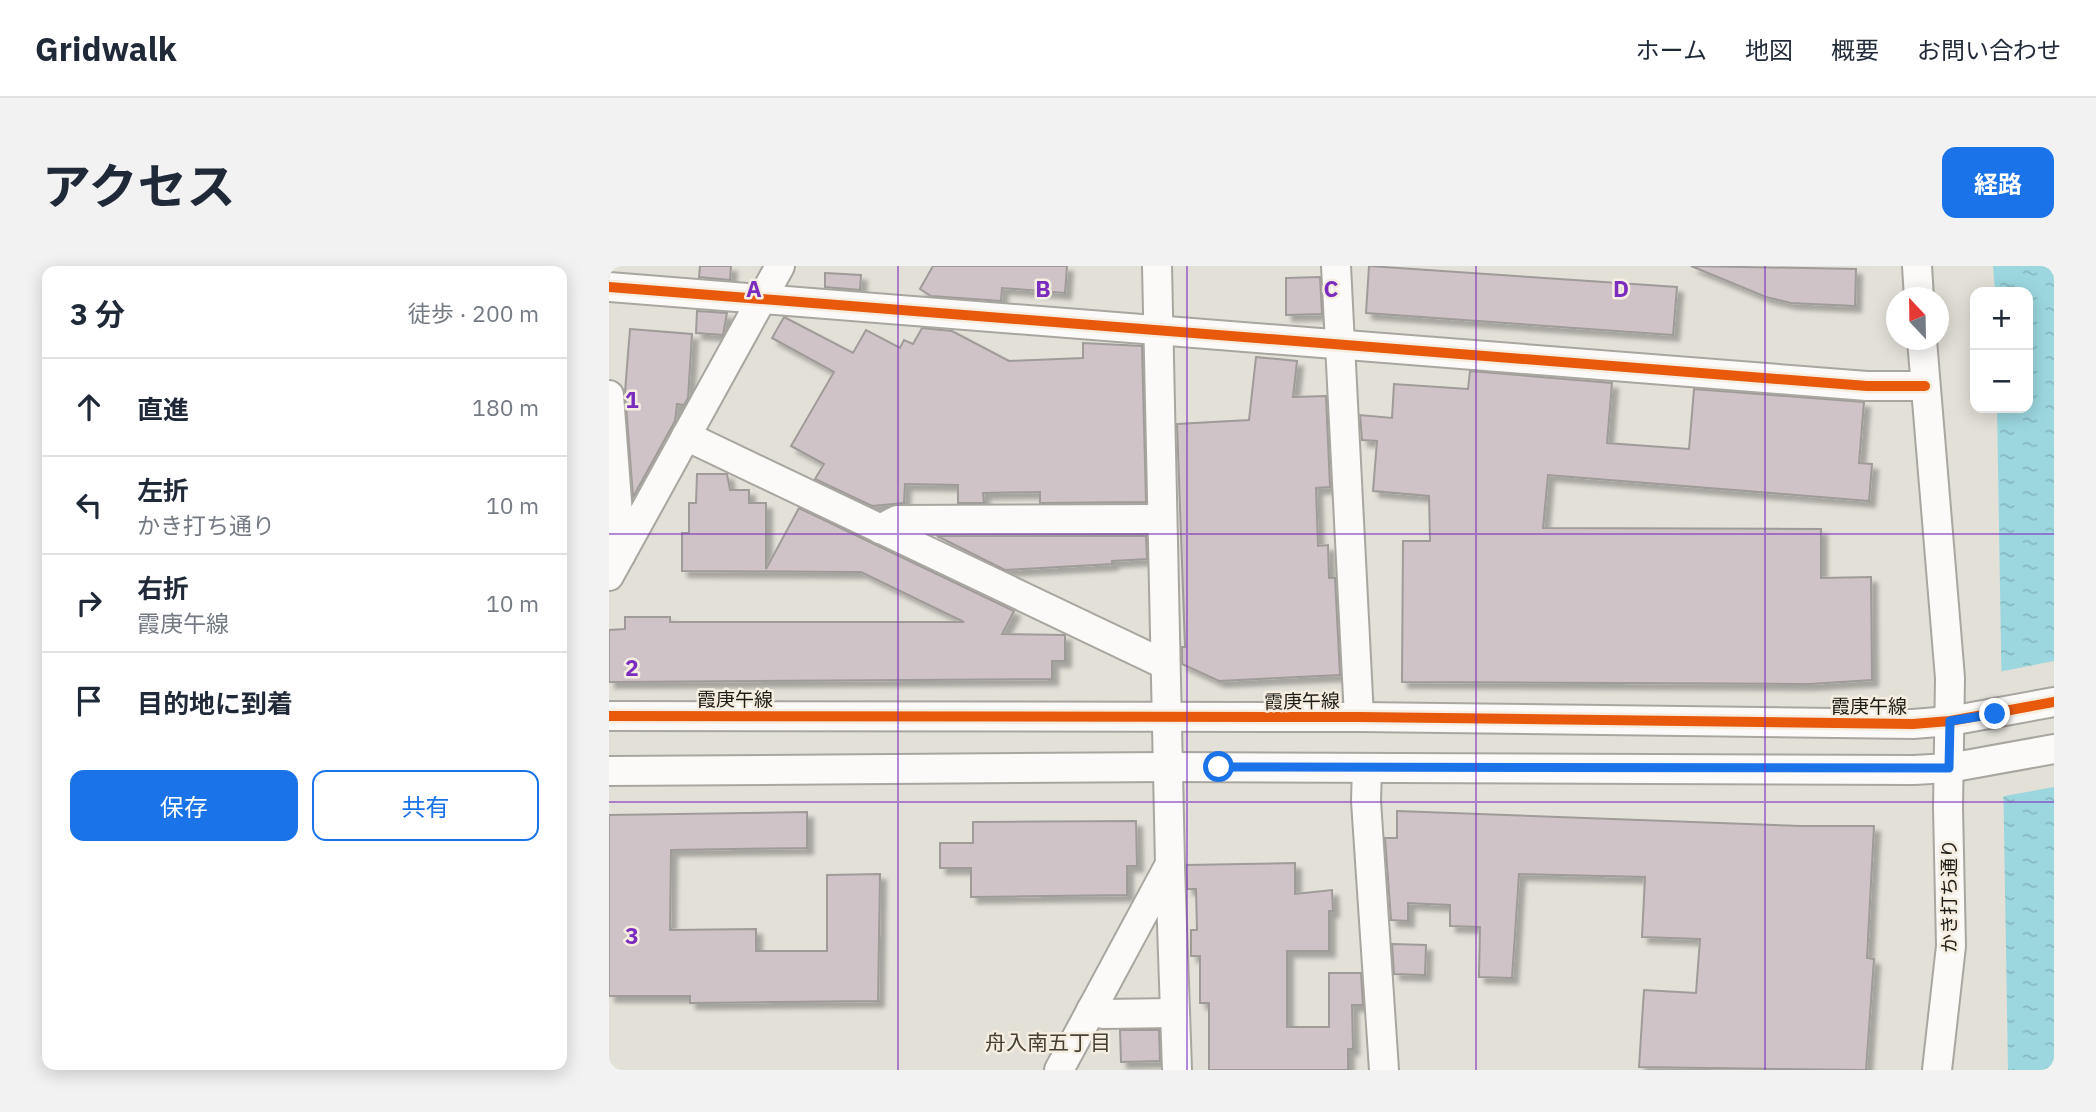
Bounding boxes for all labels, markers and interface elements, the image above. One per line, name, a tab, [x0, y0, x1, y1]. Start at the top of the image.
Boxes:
text: Gridwalk	[35, 27, 177, 70]
text: ホーム	[1636, 34, 1707, 66]
text: 地図	[1745, 34, 1793, 66]
text: 概要	[1831, 34, 1879, 66]
text: お問い合わせ	[1917, 34, 2061, 66]
button: 経路	[1942, 147, 2054, 218]
text: アクセス	[42, 154, 236, 217]
text: A	[746, 273, 762, 303]
text: B	[1035, 273, 1051, 303]
text: C	[1324, 273, 1339, 303]
text: D	[1613, 273, 1629, 303]
north arrow	[1886, 287, 1949, 350]
map controls	[1970, 287, 2033, 413]
button: +	[1970, 287, 2033, 350]
text: 3 分	[70, 294, 125, 333]
text: 徒歩 · 200 m	[408, 298, 539, 328]
button: −	[1970, 350, 2033, 413]
text: 1	[625, 384, 639, 414]
icon: ahead	[70, 388, 108, 426]
text: 直進	[137, 392, 189, 426]
text: 180 m	[472, 392, 539, 422]
text: 左折	[137, 473, 189, 507]
icon: left	[70, 486, 108, 524]
text: 10 m	[486, 490, 539, 520]
text: かき打ち通り	[137, 510, 275, 540]
text: 右折	[137, 571, 189, 605]
icon: right	[70, 584, 108, 622]
text: 10 m	[486, 588, 539, 618]
text: 霞庚午線	[137, 608, 229, 638]
text: 2	[625, 652, 639, 682]
icon: arrive	[70, 682, 108, 720]
text: 目的地に到着	[137, 686, 293, 720]
street label: 霞庚午線	[697, 687, 773, 711]
street label: 霞庚午線	[1264, 688, 1340, 714]
street label: 霞庚午線	[1831, 694, 1907, 718]
route end	[1979, 698, 2010, 729]
route start	[1203, 751, 1234, 782]
button: 保存	[70, 770, 298, 841]
button: 共有	[312, 770, 539, 841]
street label: かき打ち通り	[1937, 839, 1961, 953]
text: 3	[625, 920, 639, 950]
district label: 舟入南五丁目	[985, 1028, 1111, 1056]

